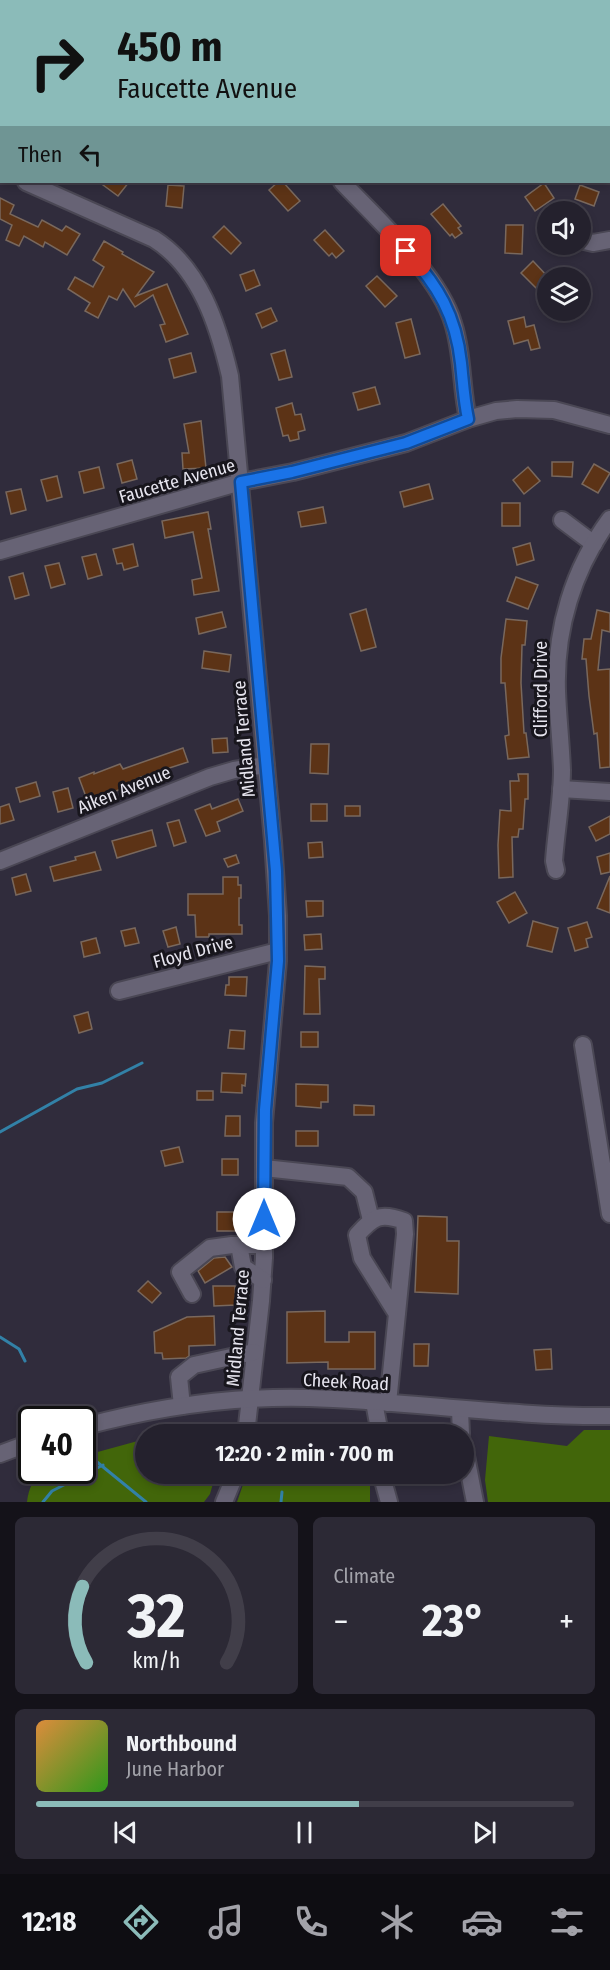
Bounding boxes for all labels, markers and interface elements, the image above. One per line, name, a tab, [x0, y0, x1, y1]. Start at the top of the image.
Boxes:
text: 450 m	[117, 22, 223, 72]
icon: right	[18, 24, 96, 102]
text: Faucette Avenue	[117, 73, 297, 105]
icon: left	[74, 138, 107, 171]
text: Then	[18, 141, 62, 168]
map controls	[537, 201, 591, 321]
button: sound	[537, 201, 591, 255]
pin	[380, 225, 431, 276]
icon: arrive	[389, 234, 422, 267]
button: layers	[537, 267, 591, 321]
street label: Faucette Avenue	[116, 454, 238, 508]
street label: Clifford Drive	[530, 641, 552, 737]
street label: Midland Terrace	[228, 680, 260, 798]
street label: Aiken Avenue	[74, 761, 174, 819]
street label: Floyd Drive	[151, 931, 235, 973]
position arrow	[232, 1187, 296, 1251]
street label: Midland Terrace	[222, 1269, 254, 1387]
street label: Cheek Road	[302, 1369, 390, 1395]
speed limit sign: 40	[18, 1406, 96, 1484]
text: 12:20 · 2 min · 700 m	[215, 1440, 394, 1467]
text: Climate	[334, 1564, 395, 1588]
text: 32	[126, 1579, 185, 1654]
text: 23°	[422, 1594, 485, 1648]
text: −	[334, 1602, 348, 1642]
text: +	[559, 1602, 574, 1642]
text: km/h	[132, 1648, 180, 1674]
text: Northbound	[126, 1730, 237, 1757]
text: June Harbor	[126, 1757, 224, 1781]
icon: previous	[109, 1816, 142, 1849]
icon: pause	[288, 1816, 321, 1849]
icon: next	[468, 1816, 501, 1849]
icon: directions	[120, 1901, 162, 1943]
icon: music	[205, 1901, 247, 1943]
icon: phone	[290, 1901, 332, 1943]
icon: climate	[376, 1901, 418, 1943]
icon: car	[461, 1901, 503, 1943]
icon: filters	[546, 1901, 588, 1943]
text: 12:18	[22, 1906, 77, 1938]

